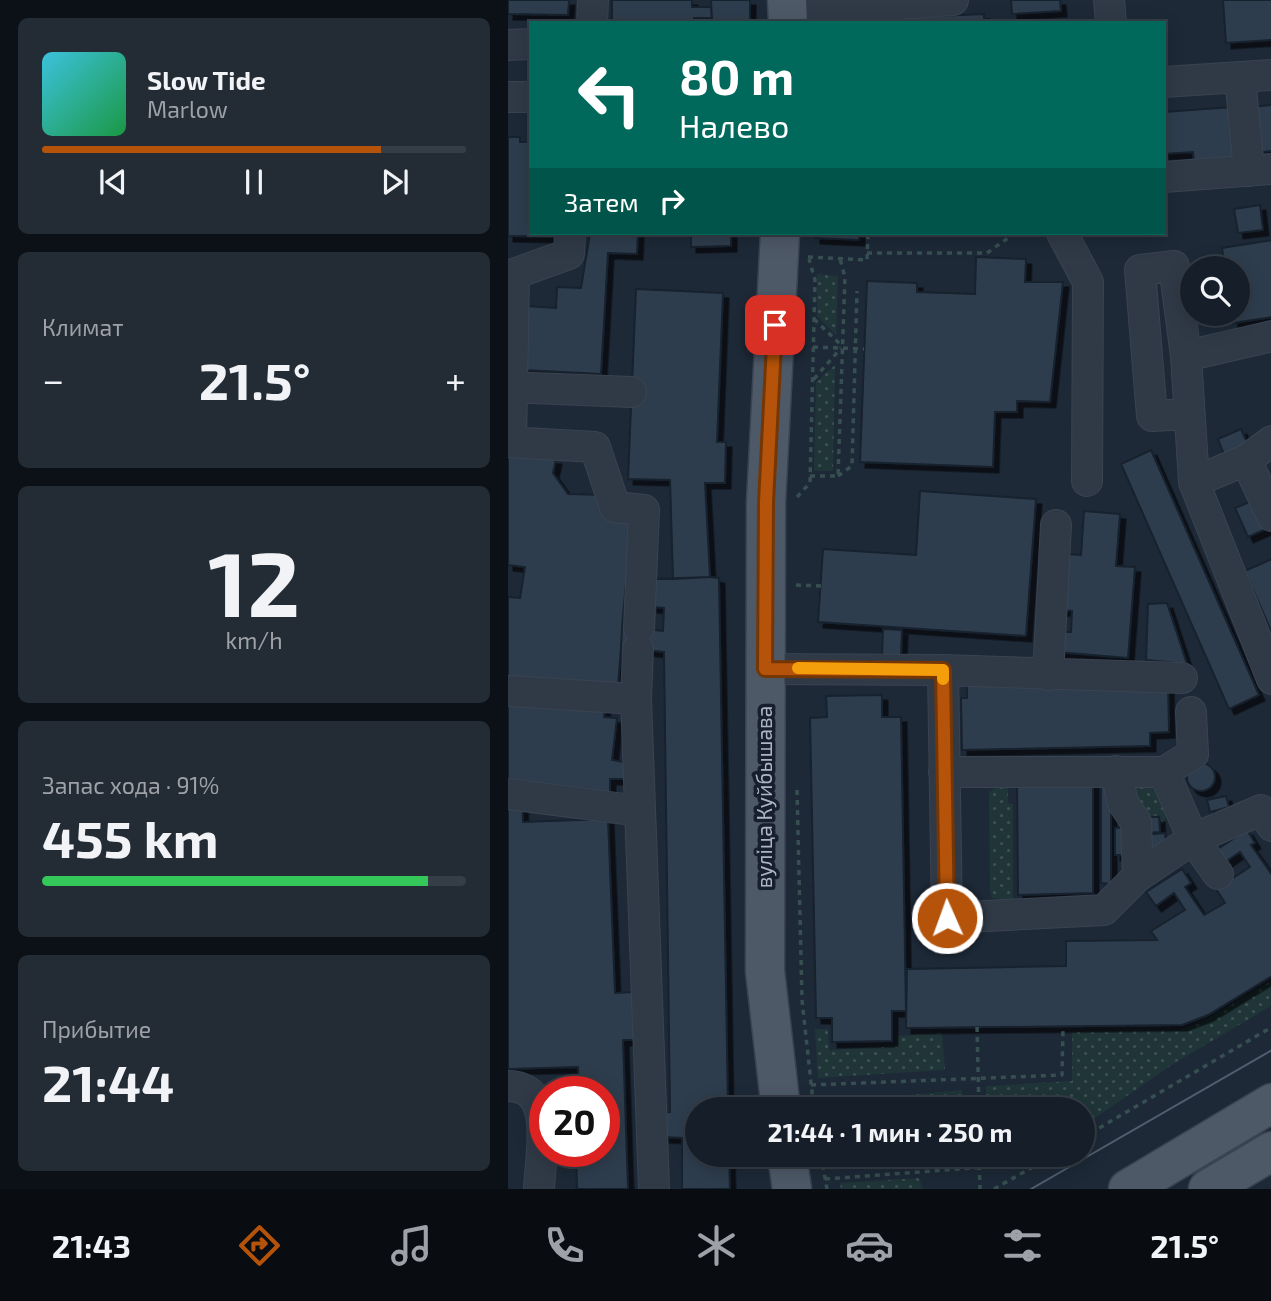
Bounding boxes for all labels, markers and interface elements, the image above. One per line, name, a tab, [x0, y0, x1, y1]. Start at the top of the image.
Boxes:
text: 80 m	[679, 46, 794, 105]
icon: left	[564, 49, 655, 140]
text: Slow Tide	[147, 64, 266, 95]
text: Marlow	[147, 95, 228, 123]
text: Налево	[679, 106, 789, 144]
icon: previous	[94, 163, 132, 201]
icon: pause	[235, 163, 273, 201]
icon: next	[376, 163, 414, 201]
icon: right	[653, 182, 691, 220]
text: Затем	[564, 186, 639, 217]
map controls	[1180, 256, 1250, 326]
button: search	[1180, 256, 1250, 326]
pin	[745, 295, 805, 355]
icon: arrive	[756, 306, 794, 344]
text: Климат	[42, 313, 123, 341]
text: 21.5°	[199, 348, 311, 410]
text: −	[42, 356, 64, 402]
text: +	[445, 356, 466, 402]
text: 12	[208, 526, 300, 635]
text: km/h	[225, 626, 283, 654]
street label: вуліца Куйбышава	[751, 706, 777, 888]
text: Запас хода · 91%	[42, 771, 219, 799]
text: 455 km	[42, 806, 219, 868]
position arrow	[910, 881, 984, 955]
text: Прибытие	[42, 1015, 151, 1043]
text: 21:44	[42, 1050, 174, 1112]
speed limit sign: 20	[529, 1076, 620, 1167]
text: 21:44 · 1 мин · 250 m	[768, 1116, 1012, 1147]
icon: directions	[235, 1221, 284, 1270]
icon: music	[387, 1221, 436, 1270]
icon: phone	[540, 1221, 589, 1270]
icon: climate	[692, 1221, 741, 1270]
icon: car	[845, 1221, 894, 1270]
icon: filters	[998, 1221, 1047, 1270]
text: 21:43	[52, 1226, 131, 1264]
text: 21.5°	[1150, 1226, 1219, 1264]

